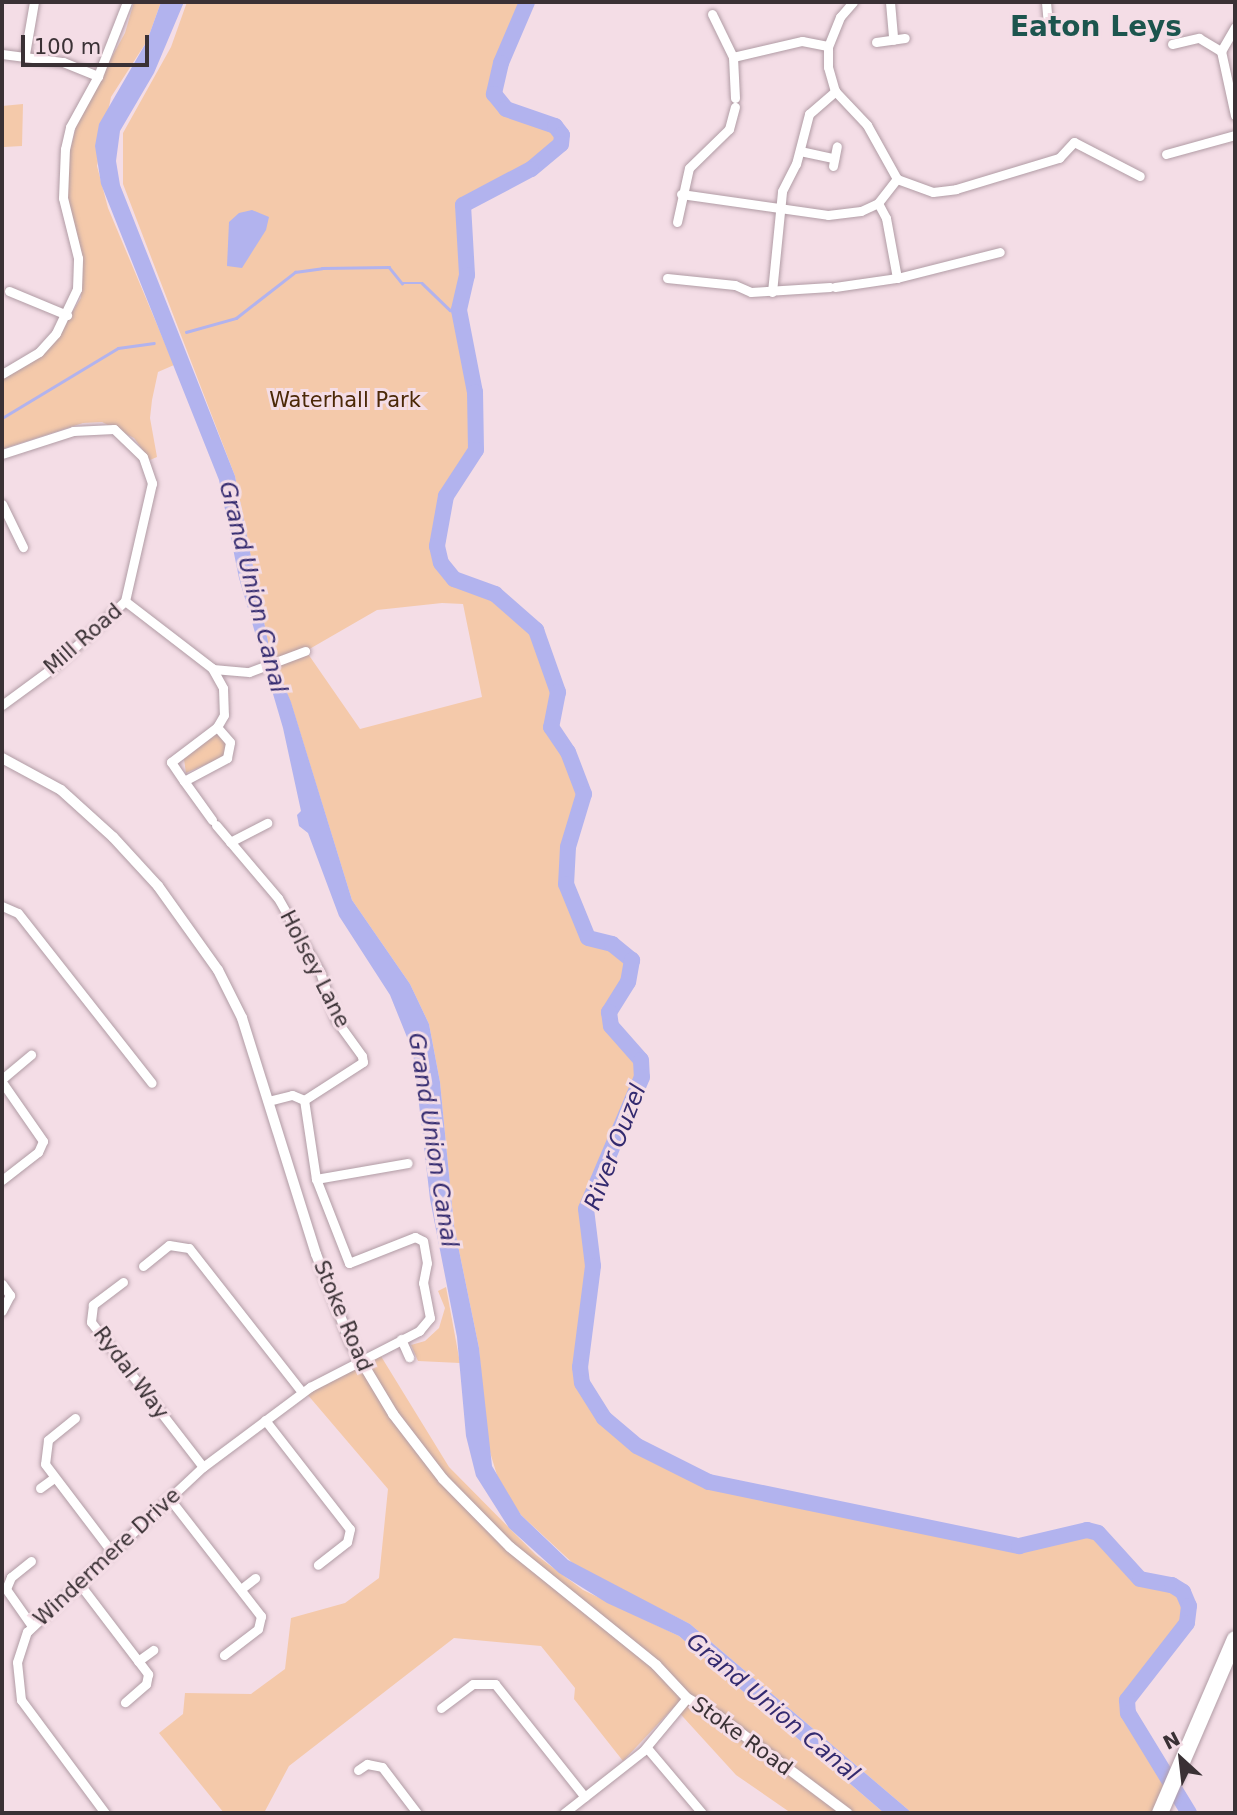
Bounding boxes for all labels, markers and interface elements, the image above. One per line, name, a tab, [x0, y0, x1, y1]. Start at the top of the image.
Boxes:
district label: Eaton Leys	[1010, 10, 1182, 44]
scale bar	[24, 21, 152, 65]
text: 100 m	[34, 35, 101, 59]
park label: Waterhall Park	[269, 387, 421, 413]
water label: Grand Union Canal	[213, 478, 293, 696]
street label: Mill Road	[39, 598, 127, 680]
street label: Holsey Lane	[275, 906, 355, 1032]
water label: Grand Union Canal	[402, 1031, 464, 1249]
water label: River Ouzel	[578, 1080, 652, 1214]
street label: Stoke Road	[308, 1257, 378, 1375]
street label: Rydal Way	[88, 1322, 174, 1424]
street label: Windermere Drive	[29, 1483, 185, 1631]
water label: Grand Union Canal	[681, 1627, 865, 1787]
street label: Stoke Road	[687, 1691, 797, 1781]
north arrow	[1146, 1724, 1216, 1794]
text: N	[1159, 1727, 1184, 1754]

